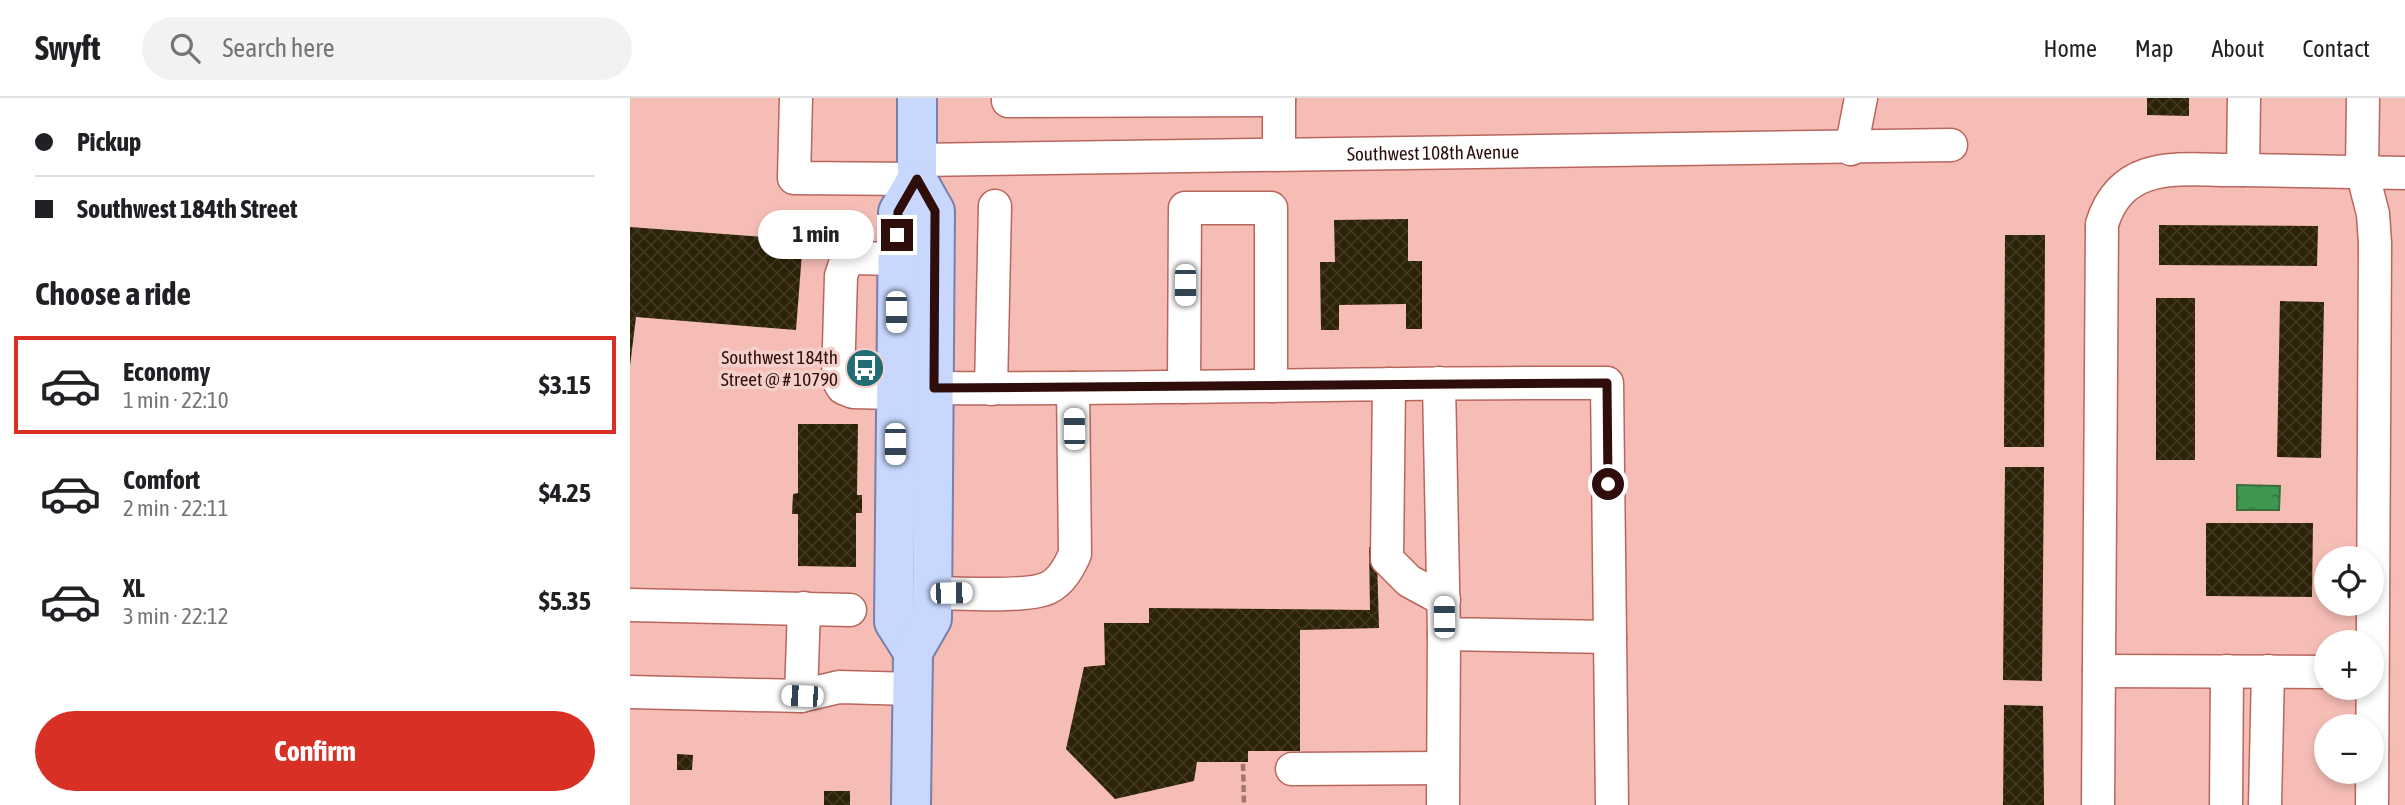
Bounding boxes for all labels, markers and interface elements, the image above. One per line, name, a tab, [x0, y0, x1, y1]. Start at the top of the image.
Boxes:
search box	[142, 17, 632, 80]
text: Swyft	[35, 29, 100, 67]
icon: search	[166, 29, 204, 67]
text: Search here	[222, 33, 335, 63]
text: Home	[2043, 35, 2097, 62]
text: Map	[2135, 35, 2173, 62]
text: About	[2211, 35, 2264, 62]
text: Contact	[2302, 35, 2370, 62]
text: Pickup	[77, 127, 141, 157]
street label: Southwest 108th Avenue	[1347, 140, 1519, 165]
text: Southwest 184th Street	[77, 194, 297, 224]
callout: 1 min	[757, 211, 873, 260]
route end	[881, 219, 913, 251]
text: 1 min	[793, 221, 839, 247]
car	[1175, 264, 1196, 306]
text: Choose a ride	[35, 275, 191, 312]
car	[886, 291, 907, 333]
place label: Southwest 184th Street @ # 10790	[721, 346, 838, 390]
bus stop icon: Southwest 184th Street @ # 10790	[844, 347, 886, 389]
icon: car	[39, 354, 102, 417]
text: Economy	[123, 357, 210, 387]
text: $3.15	[539, 370, 591, 400]
text: 1 min · 22:10	[123, 387, 229, 413]
car	[1064, 408, 1085, 450]
car	[885, 423, 906, 465]
icon: car	[39, 462, 102, 525]
text: Comfort	[123, 465, 200, 495]
route start	[1592, 468, 1624, 500]
text: $4.25	[539, 478, 591, 508]
text: 2 min · 22:11	[123, 495, 229, 521]
map controls	[2314, 546, 2384, 784]
button: locate	[2314, 546, 2384, 616]
icon: car	[39, 570, 102, 633]
text: XL	[123, 573, 145, 603]
car	[930, 582, 973, 604]
text: $5.35	[539, 586, 591, 616]
car	[1434, 596, 1455, 638]
text: 3 min · 22:12	[123, 603, 229, 629]
button: +	[2314, 630, 2384, 700]
car	[781, 685, 824, 707]
button: Confirm	[35, 711, 595, 791]
button: −	[2314, 714, 2384, 784]

